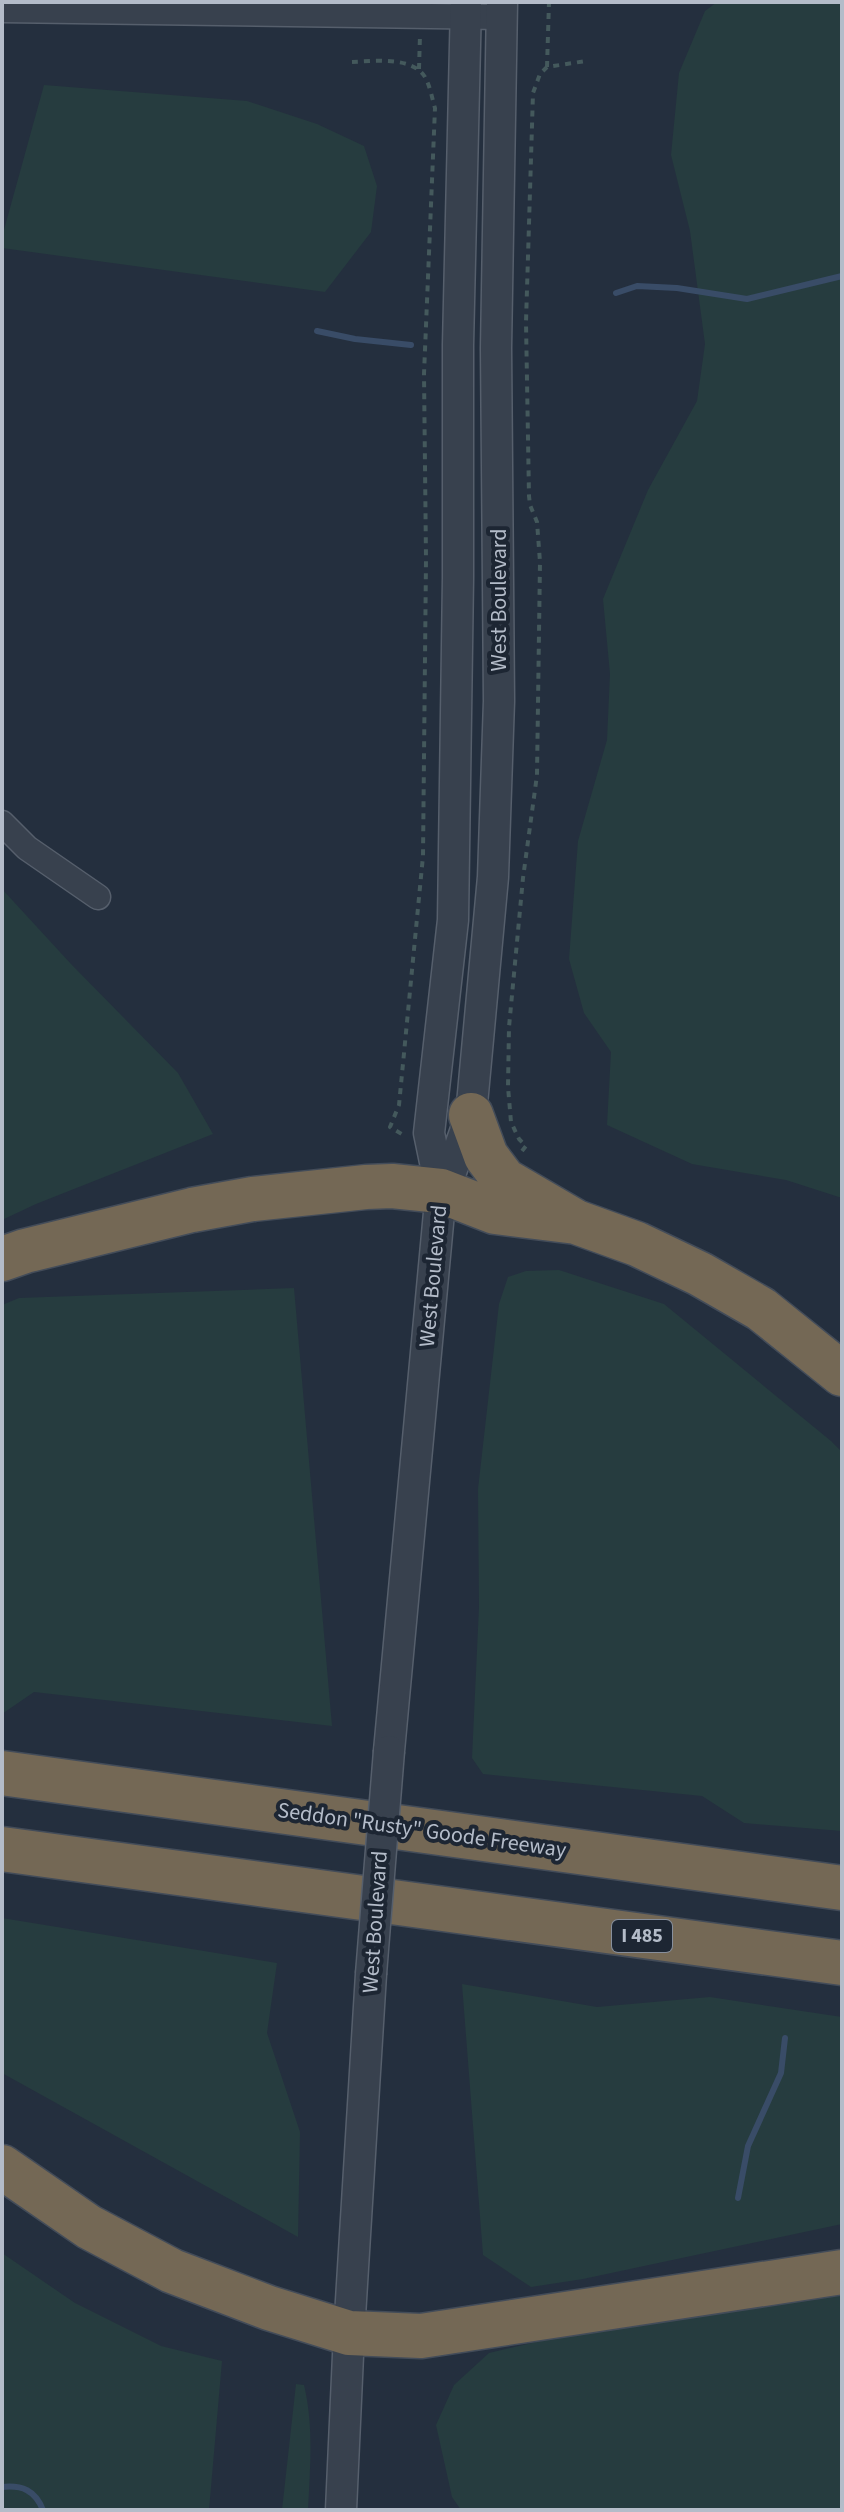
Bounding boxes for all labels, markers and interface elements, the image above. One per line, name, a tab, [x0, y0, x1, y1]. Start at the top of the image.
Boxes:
street label: West Boulevard	[483, 529, 515, 671]
street label: West Boulevard	[411, 1203, 455, 1349]
street label: Seddon "Rusty" Goode Freeway	[276, 1794, 569, 1866]
street label: West Boulevard	[354, 1850, 396, 1994]
road number: I 485	[612, 1920, 672, 1952]

